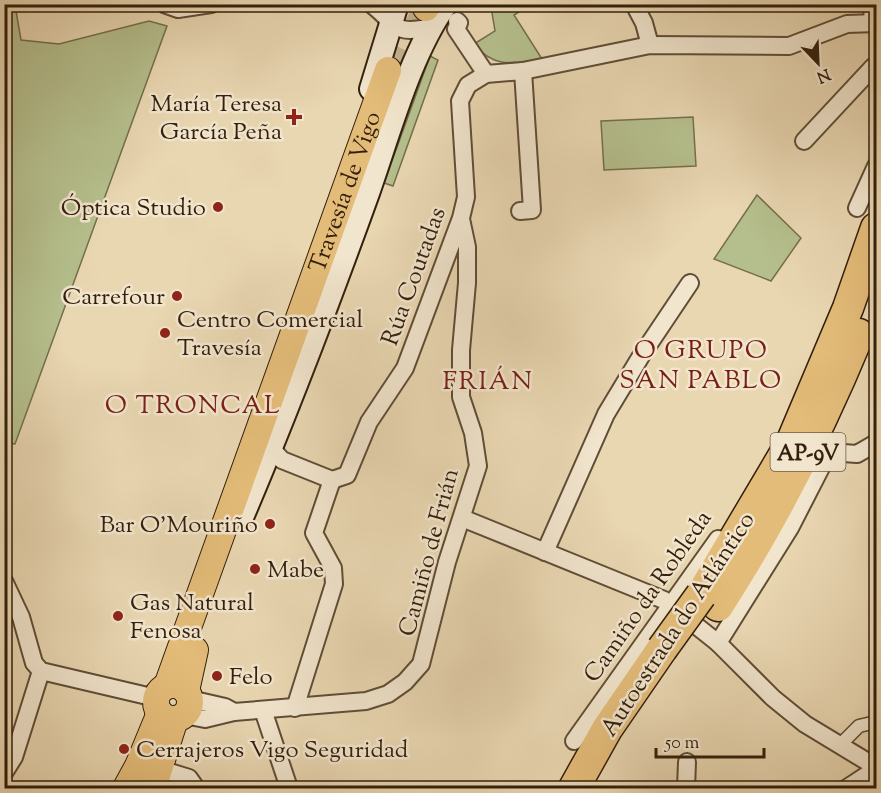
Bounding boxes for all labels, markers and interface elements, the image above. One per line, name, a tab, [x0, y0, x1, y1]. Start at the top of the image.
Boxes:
north arrow	[788, 33, 848, 93]
text: N	[812, 61, 833, 88]
place label: María Teresa García Peña	[151, 88, 282, 150]
street label: Travesía de Vigo	[302, 107, 391, 278]
marker: María Teresa García Peña	[287, 110, 301, 124]
place label: Óptica Studio	[61, 192, 206, 226]
marker: Óptica Studio	[211, 200, 225, 214]
street label: Rúa Coutadas	[374, 203, 456, 351]
place label: Carrefour	[62, 281, 165, 315]
marker: Carrefour	[170, 289, 184, 303]
place label: Centro Comercial Travesía	[177, 304, 364, 366]
marker: Centro Comercial Travesía	[158, 326, 172, 340]
district label: O GRUPO SAN PABLO	[619, 333, 783, 400]
district label: FRIÁN	[443, 364, 533, 401]
district label: O TRONCAL	[105, 388, 281, 425]
road number: AP-9V	[770, 433, 846, 471]
street label: Camiño de Frián	[391, 465, 469, 640]
street label: Camiño da Robleda	[576, 504, 721, 690]
street label: Autoestrada do Atlántico	[593, 506, 764, 744]
place label: Bar O'Mouriño	[100, 509, 258, 543]
marker: Bar O'Mouriño	[263, 517, 277, 531]
place label: Mabe	[267, 554, 324, 588]
marker: Mabe	[248, 562, 262, 576]
place label: Gas Natural Fenosa	[130, 587, 254, 649]
marker: Gas Natural Fenosa	[111, 609, 125, 623]
place label: Felo	[229, 661, 273, 695]
marker: Felo	[210, 669, 224, 683]
scale bar	[656, 721, 764, 759]
text: 50 m	[664, 731, 700, 757]
place label: Cerrajeros Vigo Seguridad	[136, 734, 409, 768]
marker: Cerrajeros Vigo Seguridad	[117, 742, 131, 756]

